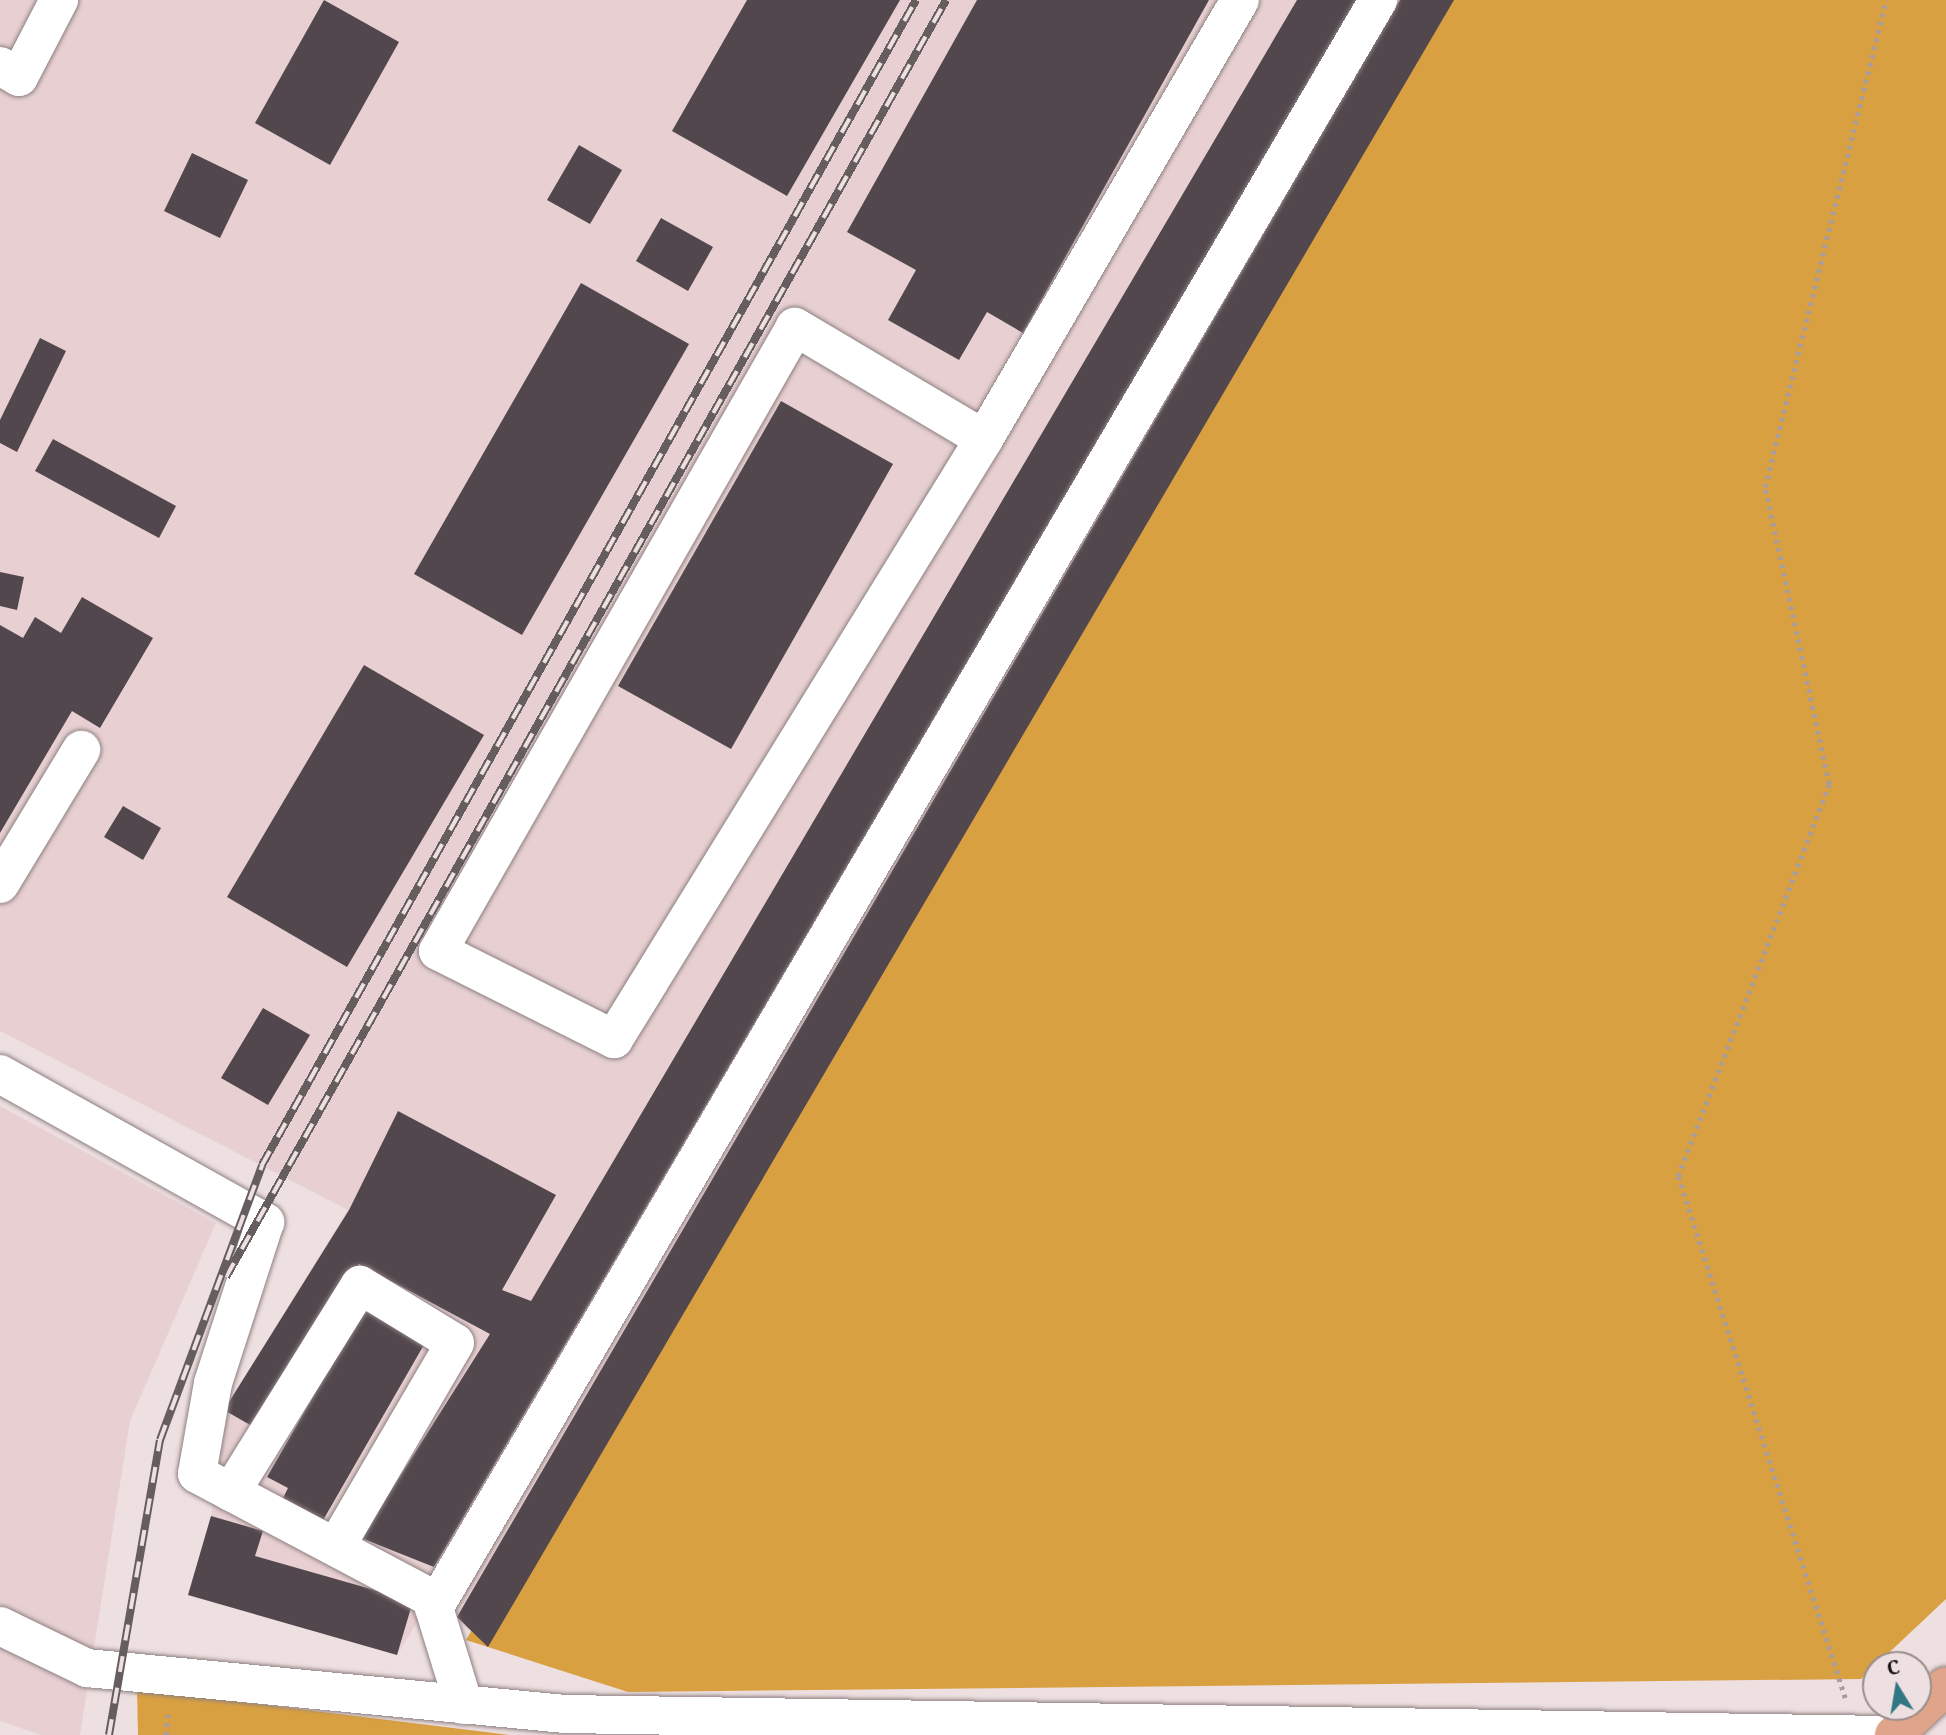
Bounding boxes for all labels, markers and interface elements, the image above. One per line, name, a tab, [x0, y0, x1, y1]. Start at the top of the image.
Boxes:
north arrow	[1862, 1651, 1932, 1721]
text: С	[1885, 1653, 1902, 1681]

